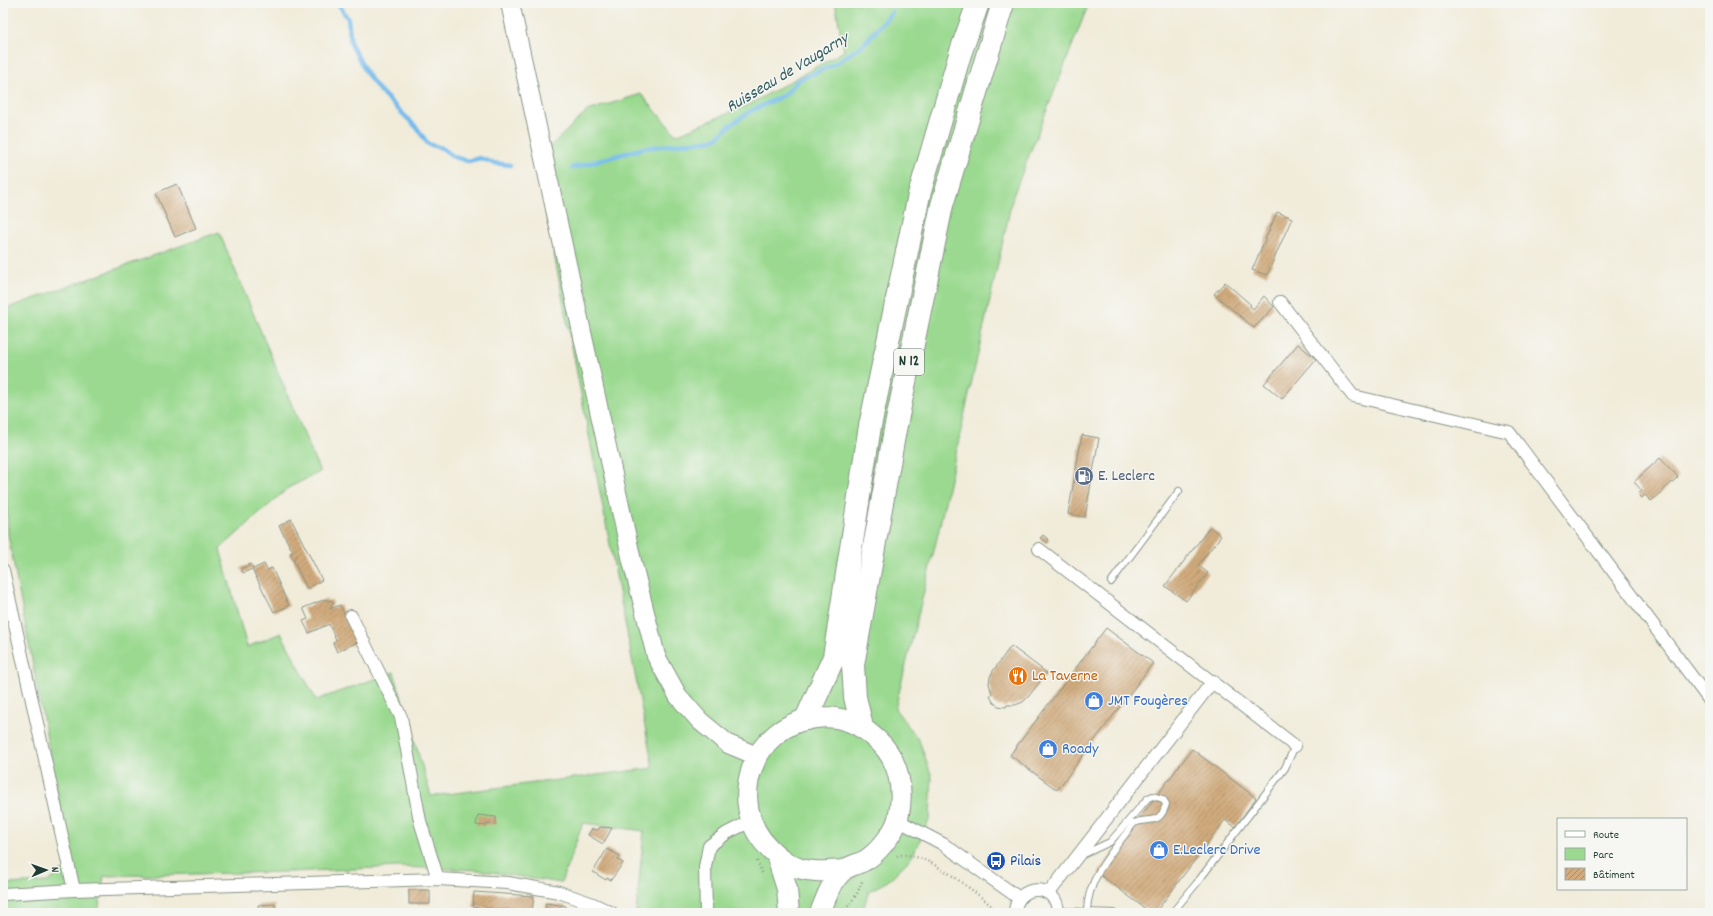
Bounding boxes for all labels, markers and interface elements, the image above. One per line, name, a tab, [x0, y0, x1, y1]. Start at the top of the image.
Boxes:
water label: Ruisseau de Vaugarny	[722, 27, 856, 120]
road number: N 12	[894, 349, 924, 375]
fuel station icon: E. Leclerc	[1073, 465, 1095, 487]
place label: E. Leclerc	[1098, 465, 1155, 488]
restaurant icon: La Taverne	[1007, 665, 1029, 687]
place label: La Taverne	[1032, 665, 1098, 688]
shop icon: JMT Fougères	[1083, 690, 1105, 712]
place label: JMT Fougères	[1108, 690, 1188, 713]
shop icon: Roady	[1037, 738, 1059, 760]
place label: Roady	[1062, 738, 1099, 761]
legend	[1557, 818, 1687, 890]
text: Route	[1593, 827, 1619, 844]
shop icon: E.Leclerc Drive	[1148, 839, 1170, 861]
place label: E.Leclerc Drive	[1173, 839, 1261, 862]
text: Parc	[1593, 847, 1614, 864]
north arrow	[26, 850, 66, 890]
bus stop icon: Pilais	[985, 850, 1007, 872]
place label: Pilais	[1010, 850, 1041, 873]
text: N	[46, 867, 62, 873]
text: Bâtiment	[1593, 867, 1635, 884]

